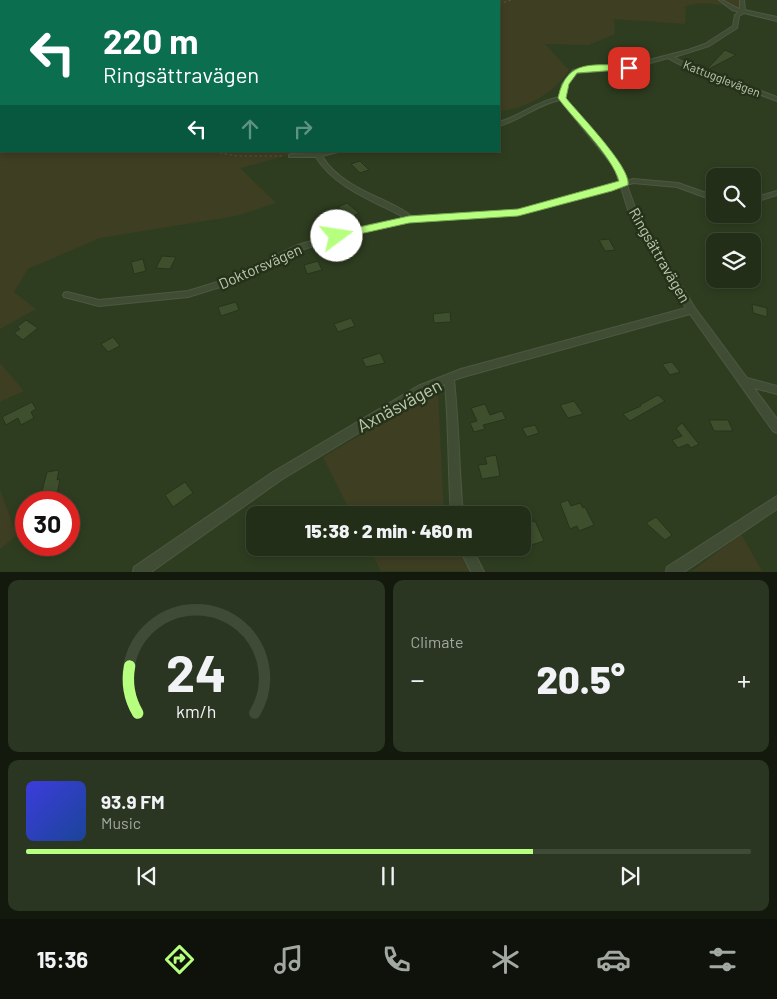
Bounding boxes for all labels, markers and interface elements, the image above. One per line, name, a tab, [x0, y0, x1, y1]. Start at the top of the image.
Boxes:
text: 220 m	[103, 19, 198, 61]
icon: left	[20, 20, 85, 85]
pin	[608, 47, 650, 89]
icon: arrive	[615, 54, 643, 82]
street label: Kattugglevägen	[681, 57, 763, 99]
text: Ringsättravägen	[103, 61, 259, 87]
icon: left	[183, 115, 211, 143]
icon: ahead	[236, 115, 264, 143]
icon: right	[289, 115, 317, 143]
map controls	[706, 168, 761, 288]
button: search	[706, 168, 761, 223]
street label: Ringsättravägen	[626, 204, 694, 306]
position arrow	[310, 209, 362, 261]
button: layers	[706, 233, 761, 288]
street label: Doktorsvägen	[216, 240, 304, 292]
street label: Axnäsvägen	[353, 373, 445, 437]
speed limit sign: 30	[15, 491, 80, 556]
text: 15:38 · 2 min · 460 m	[304, 519, 473, 542]
text: Climate	[411, 632, 463, 651]
text: 24	[166, 640, 227, 702]
text: 20.5°	[537, 656, 625, 702]
text: −	[411, 662, 425, 696]
text: +	[737, 662, 751, 696]
text: km/h	[176, 700, 216, 722]
text: 93.9 FM	[101, 790, 165, 813]
text: Music	[101, 813, 141, 832]
icon: previous	[133, 862, 161, 890]
icon: pause	[374, 862, 402, 890]
icon: next	[616, 862, 644, 890]
icon: directions	[162, 942, 197, 977]
icon: music	[271, 942, 306, 977]
icon: phone	[379, 942, 414, 977]
icon: climate	[488, 942, 523, 977]
icon: car	[596, 942, 631, 977]
icon: filters	[705, 942, 740, 977]
text: 15:36	[37, 946, 88, 972]

